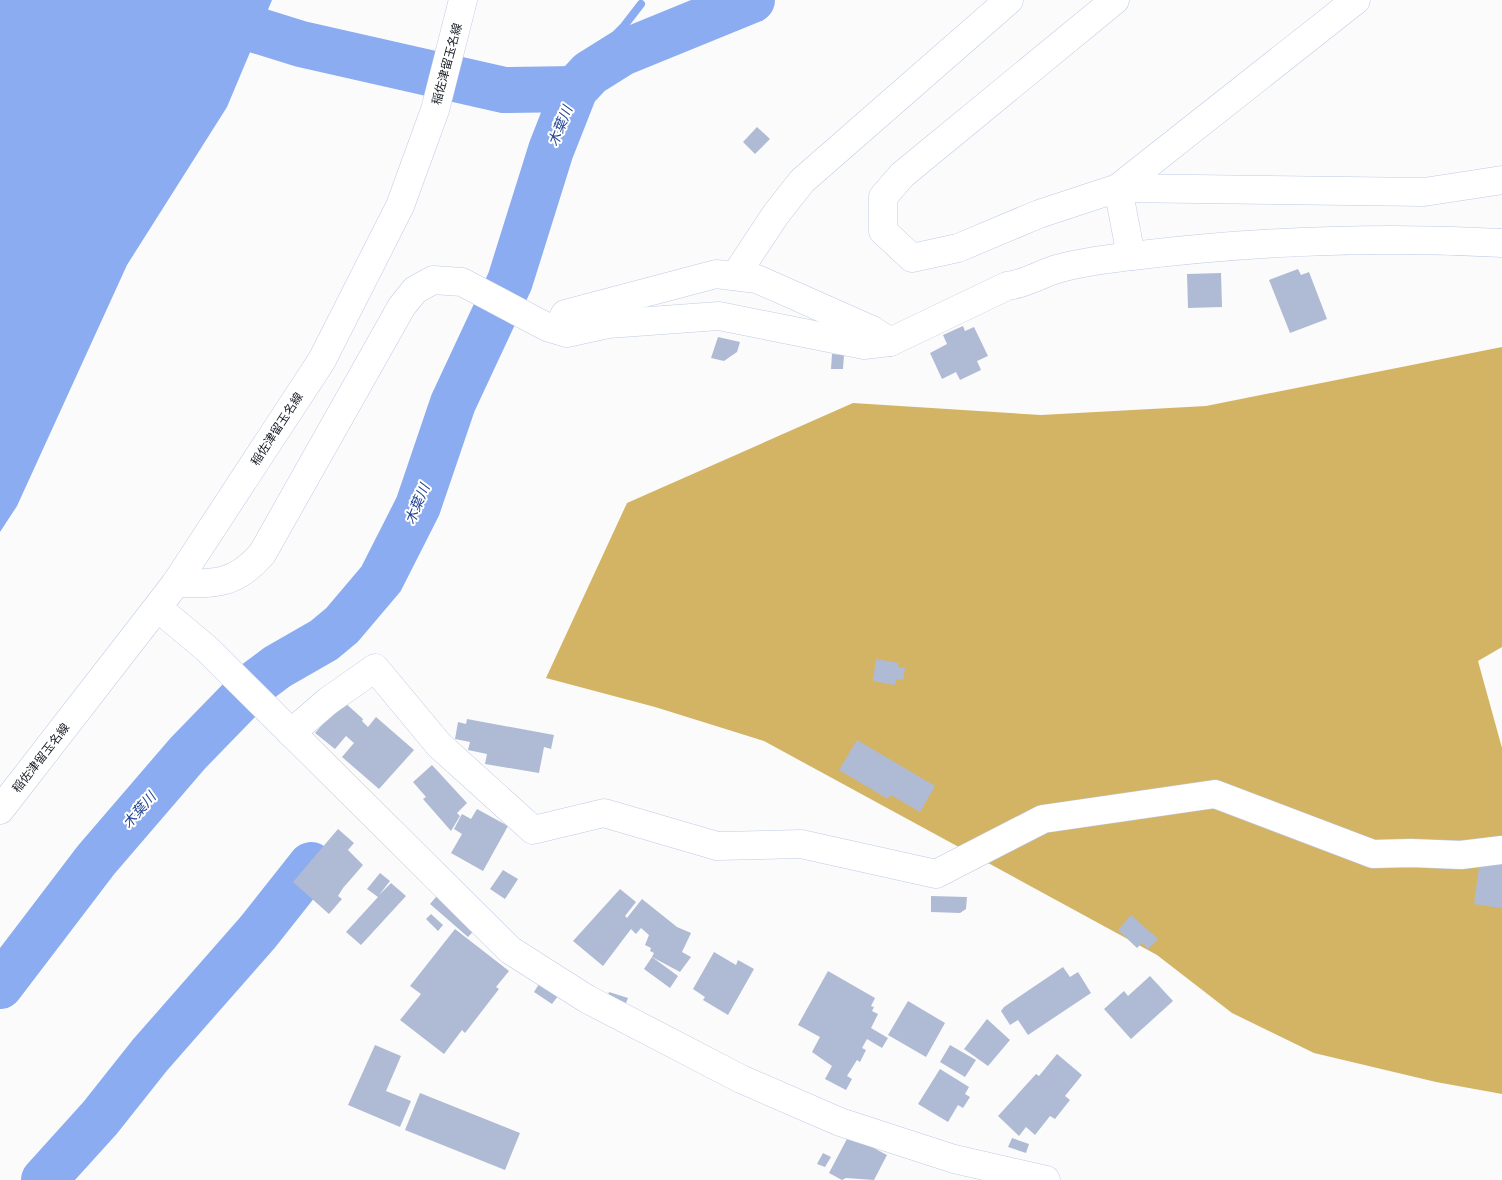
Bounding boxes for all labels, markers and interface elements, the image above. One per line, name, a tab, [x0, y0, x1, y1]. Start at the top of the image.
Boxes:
street label: 稲佐津留玉名線	[428, 21, 465, 106]
water label: 木葉川	[544, 101, 576, 148]
street label: 稲佐津留玉名線	[247, 389, 306, 468]
water label: 木葉川	[401, 479, 433, 526]
street label: 稲佐津留玉名線	[9, 720, 72, 795]
water label: 木葉川	[118, 787, 160, 831]

